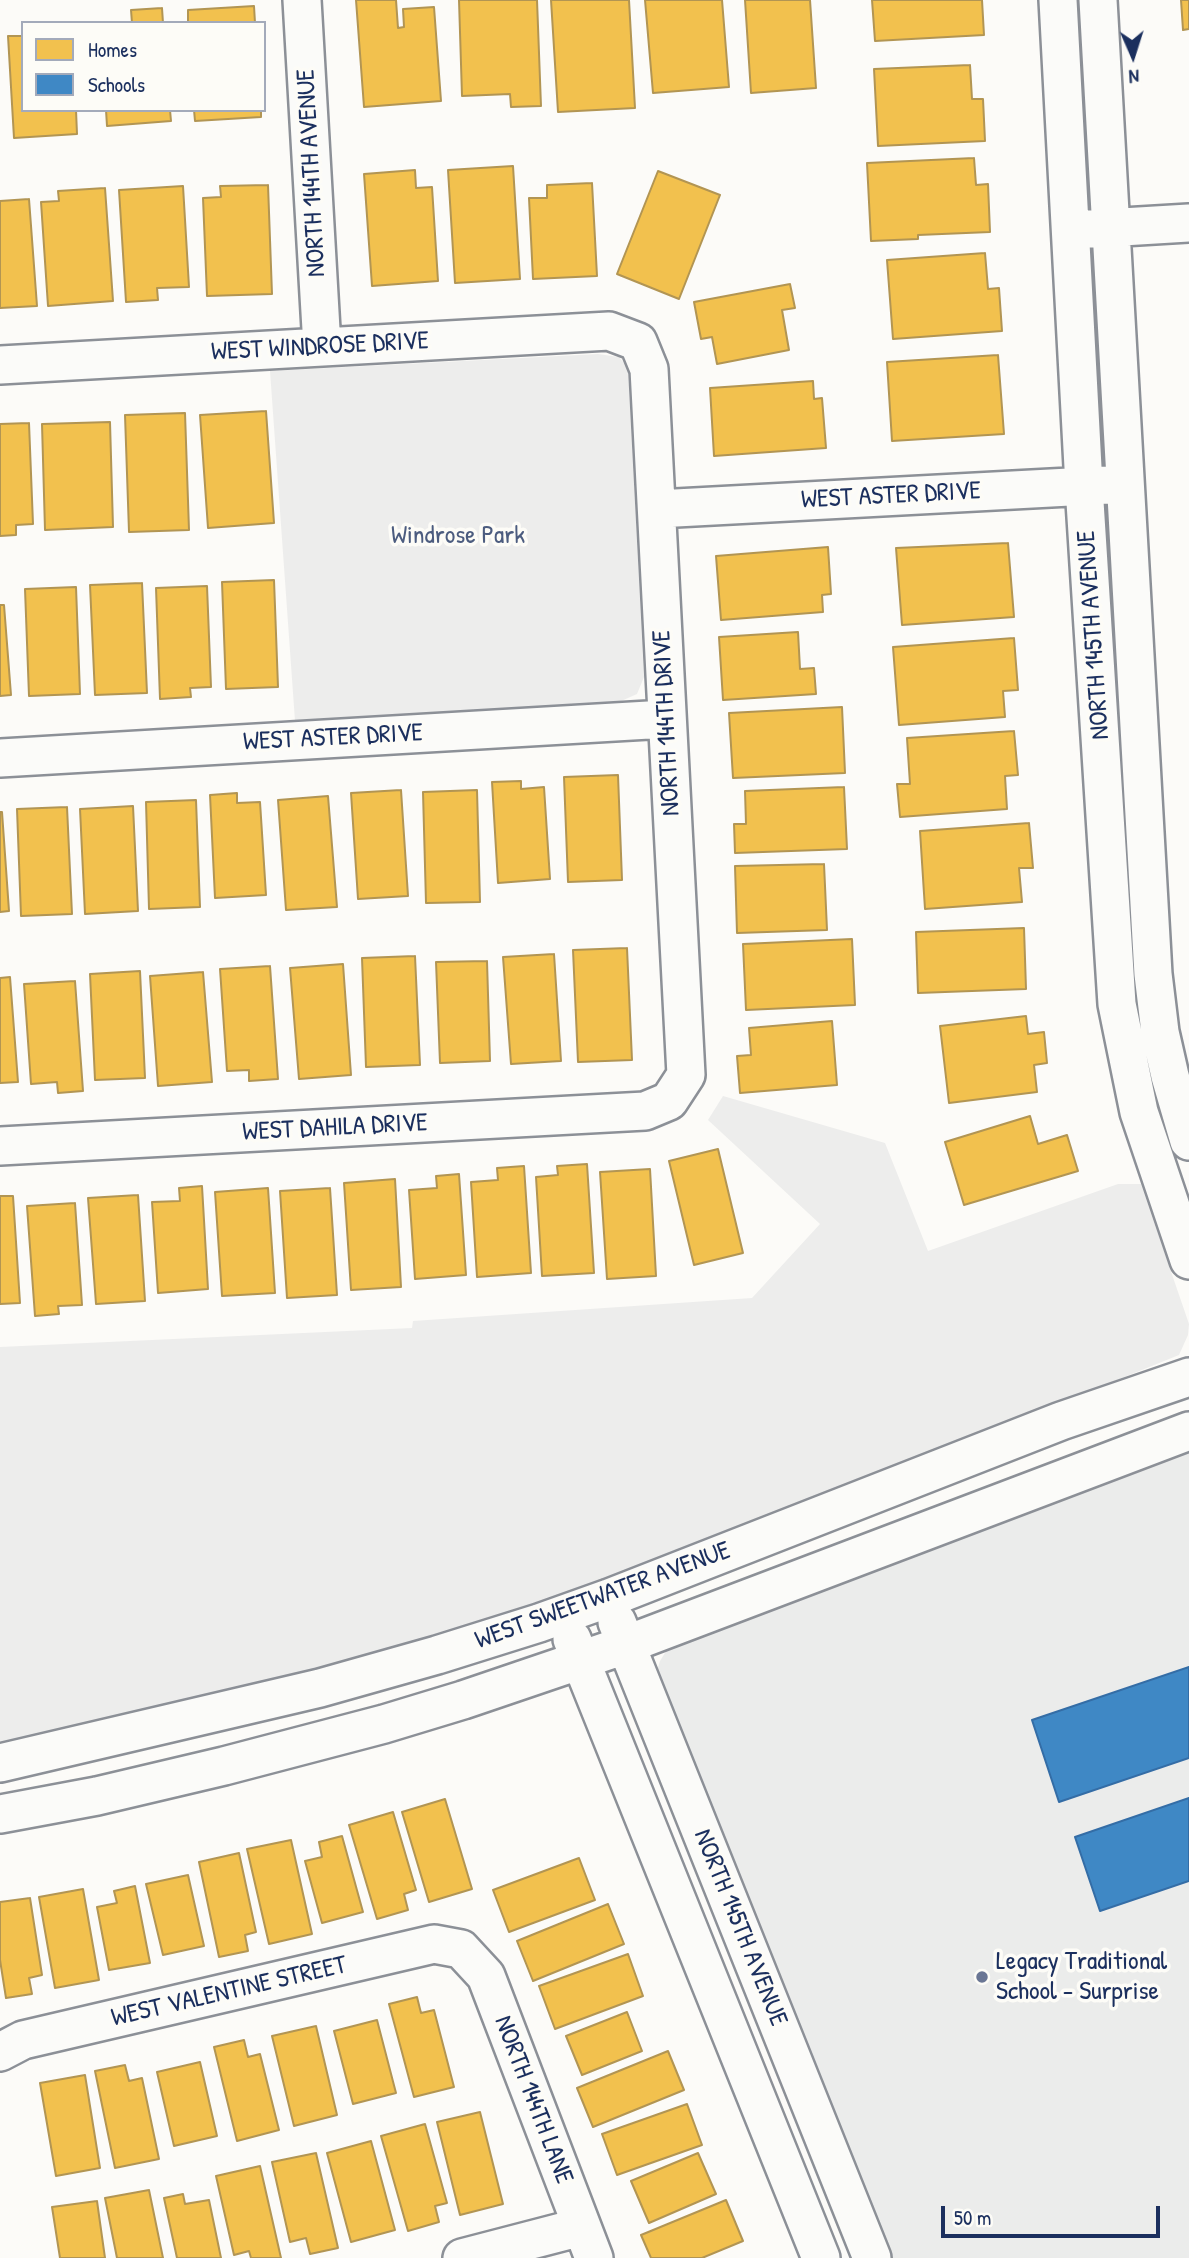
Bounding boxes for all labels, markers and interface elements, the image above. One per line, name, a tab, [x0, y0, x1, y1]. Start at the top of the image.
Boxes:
legend	[21, 21, 266, 112]
north arrow	[1098, 21, 1168, 91]
text: Homes	[88, 35, 137, 64]
text: N	[1128, 64, 1140, 90]
street label: NORTH 144TH AVENUE	[291, 68, 333, 278]
text: Schools	[88, 70, 145, 99]
street label: WEST WINDROSE DRIVE	[210, 326, 430, 368]
street label: WEST ASTER DRIVE	[800, 476, 982, 516]
park label: Windrose Park	[391, 520, 525, 552]
street label: NORTH 145TH AVENUE	[1071, 530, 1117, 740]
street label: NORTH 144TH DRIVE	[647, 629, 687, 817]
street label: WEST ASTER DRIVE	[242, 718, 424, 758]
street label: WEST DAHILA DRIVE	[242, 1108, 428, 1148]
street label: WEST SWEETWATER AVENUE	[471, 1535, 735, 1657]
street label: NORTH 145TH AVENUE	[686, 1825, 794, 2031]
place label: Legacy Traditional School - Surprise	[996, 1946, 1167, 2008]
street label: WEST VALENTINE STREET	[108, 1950, 350, 2034]
marker: Legacy Traditional School - Surprise	[974, 1969, 990, 1985]
street label: NORTH 144TH LANE	[487, 2012, 579, 2188]
scale bar	[944, 2192, 1163, 2236]
text: 50 m	[954, 2203, 991, 2232]

